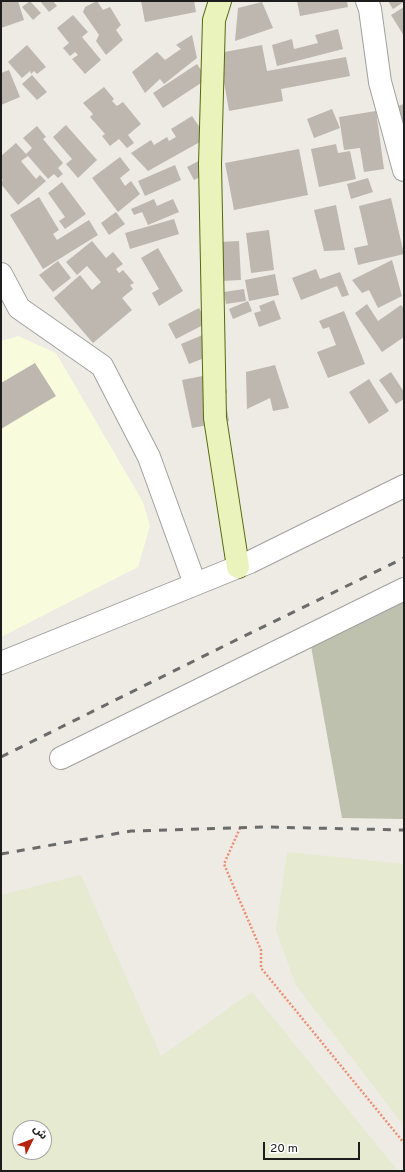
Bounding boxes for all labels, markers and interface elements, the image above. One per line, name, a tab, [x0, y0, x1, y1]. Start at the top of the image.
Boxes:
north arrow	[12, 1120, 52, 1160]
text: ش	[30, 1122, 50, 1143]
scale bar	[265, 1134, 362, 1160]
text: 20 m	[270, 1141, 298, 1157]

